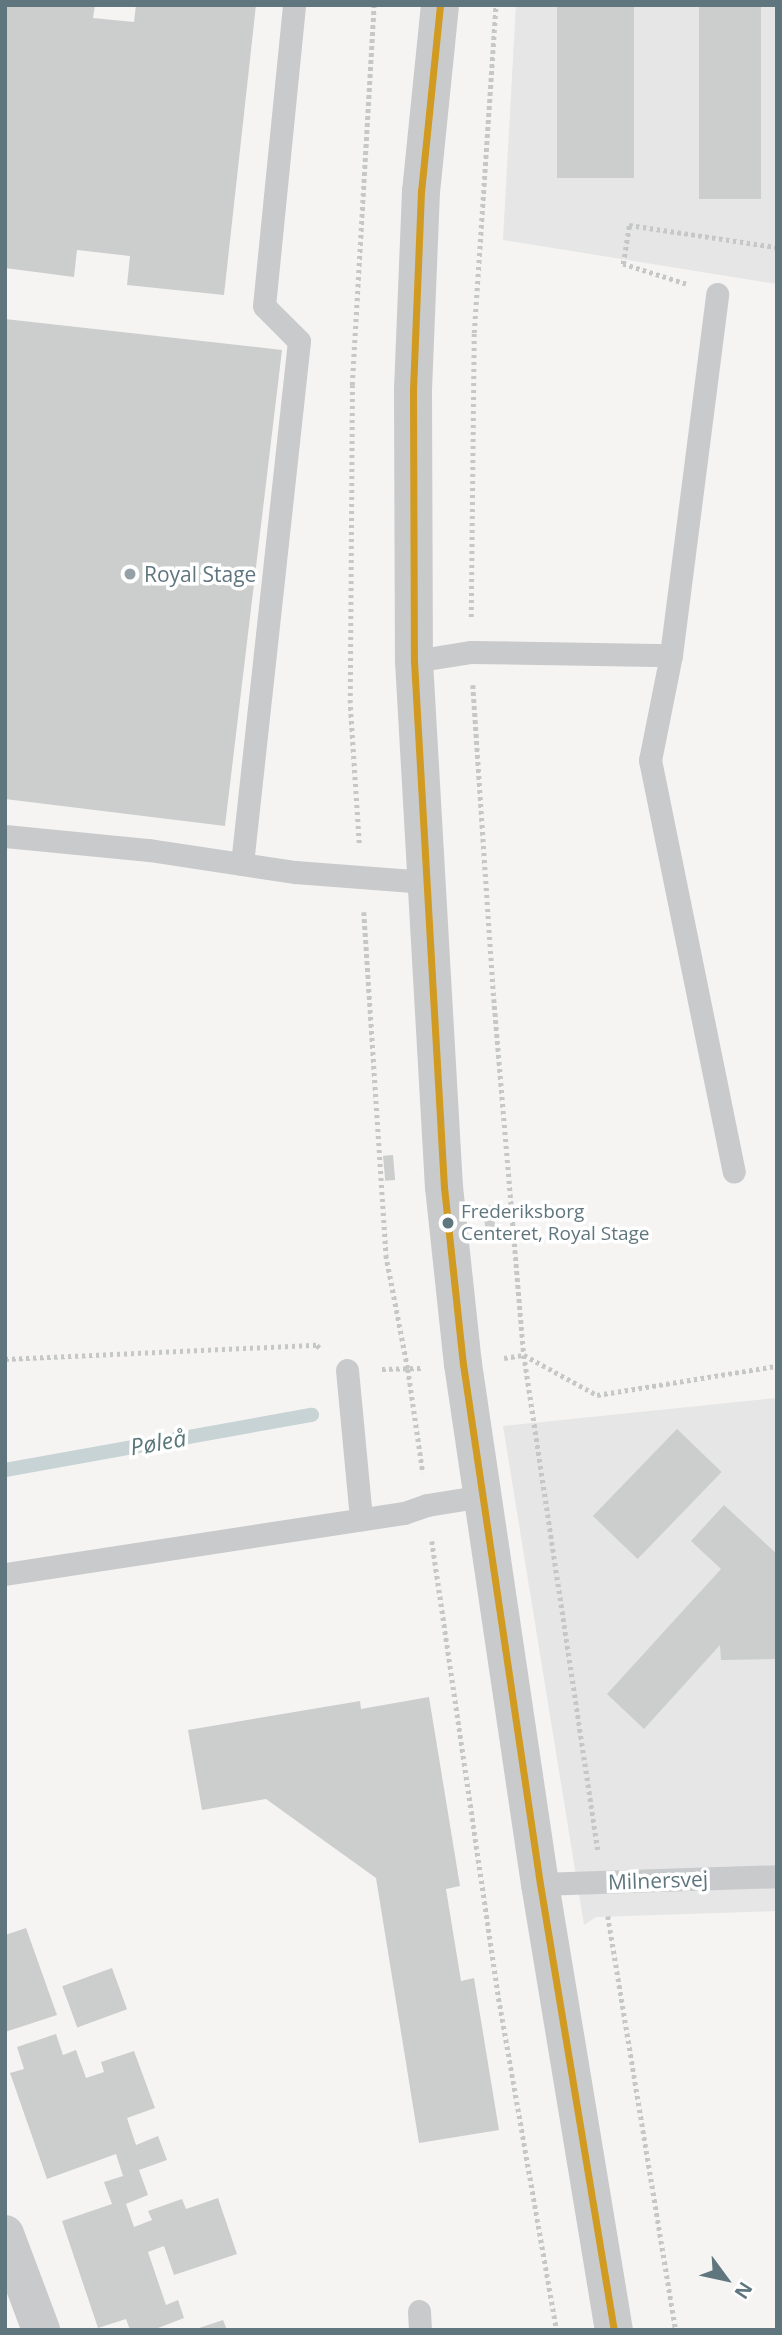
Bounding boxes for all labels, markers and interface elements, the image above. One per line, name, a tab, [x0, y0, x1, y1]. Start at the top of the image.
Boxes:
place label: Royal Stage	[144, 561, 256, 587]
marker: Royal Stage	[122, 566, 138, 582]
place label: Frederiksborg Centeret, Royal Stage	[461, 1201, 649, 1245]
marker: Frederiksborg Centeret, Royal Stage	[441, 1216, 455, 1230]
water label: Pøleå	[128, 1424, 188, 1460]
street label: Milnersvej	[607, 1866, 709, 1894]
north arrow	[691, 2244, 761, 2314]
text: N	[729, 2277, 759, 2304]

